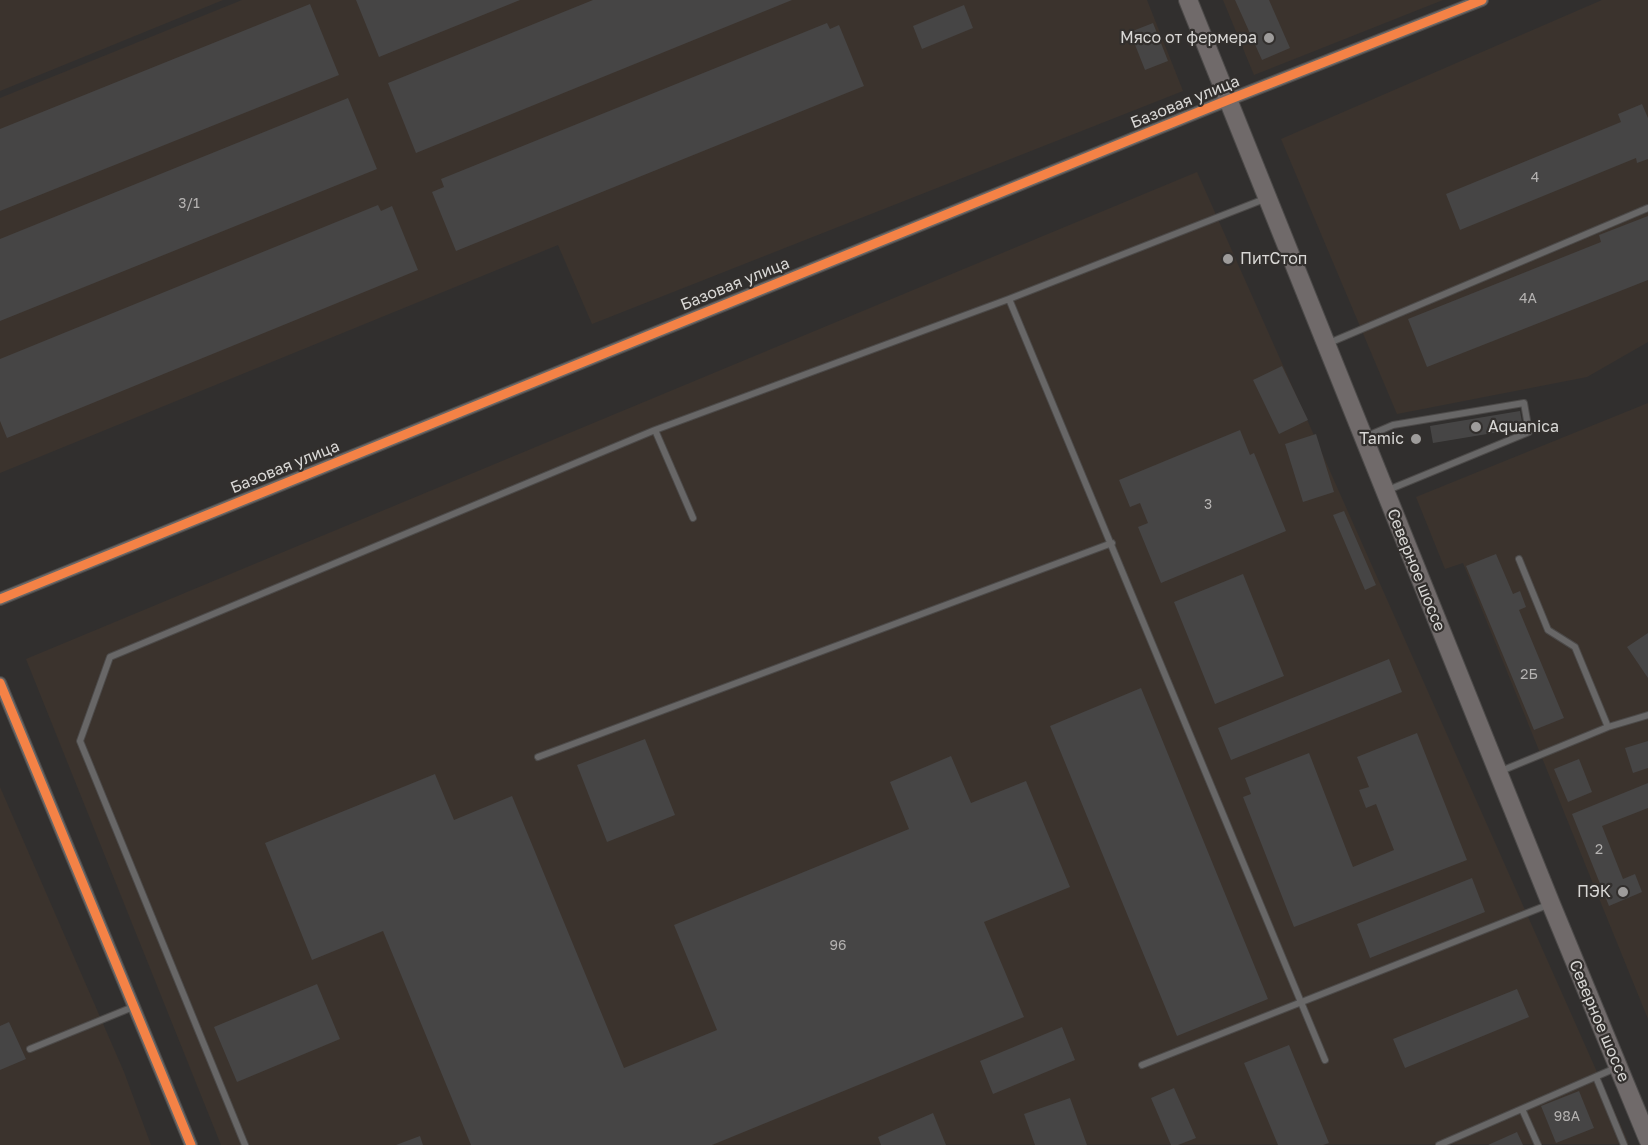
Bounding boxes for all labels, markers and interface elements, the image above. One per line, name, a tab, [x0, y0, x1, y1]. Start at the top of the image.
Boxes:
place label: Мясо от фермера	[1120, 28, 1257, 48]
marker: Мясо от фермера	[1262, 31, 1276, 45]
street label: Базовая улица	[1128, 71, 1242, 133]
house number: 4	[1531, 170, 1539, 186]
house number: 3/1	[178, 196, 200, 212]
place label: ПитСтоп	[1240, 249, 1307, 269]
marker: ПитСтоп	[1221, 252, 1235, 266]
street label: Базовая улица	[678, 253, 792, 315]
house number: 4А	[1519, 291, 1537, 307]
place label: Aquanica	[1488, 417, 1559, 437]
marker: Aquanica	[1469, 420, 1483, 434]
place label: Tamic	[1359, 429, 1404, 449]
marker: Tamic	[1409, 432, 1423, 446]
street label: Базовая улица	[228, 436, 342, 498]
house number: 3	[1204, 497, 1212, 513]
street label: Северное шоссе	[1383, 506, 1449, 634]
house number: 2Б	[1520, 667, 1538, 683]
house number: 2	[1595, 842, 1603, 858]
place label: ПЭК	[1577, 882, 1611, 902]
marker: ПЭК	[1616, 885, 1630, 899]
house number: 96	[830, 938, 846, 954]
street label: Северное шоссе	[1565, 957, 1633, 1085]
house number: 98А	[1554, 1109, 1580, 1125]

